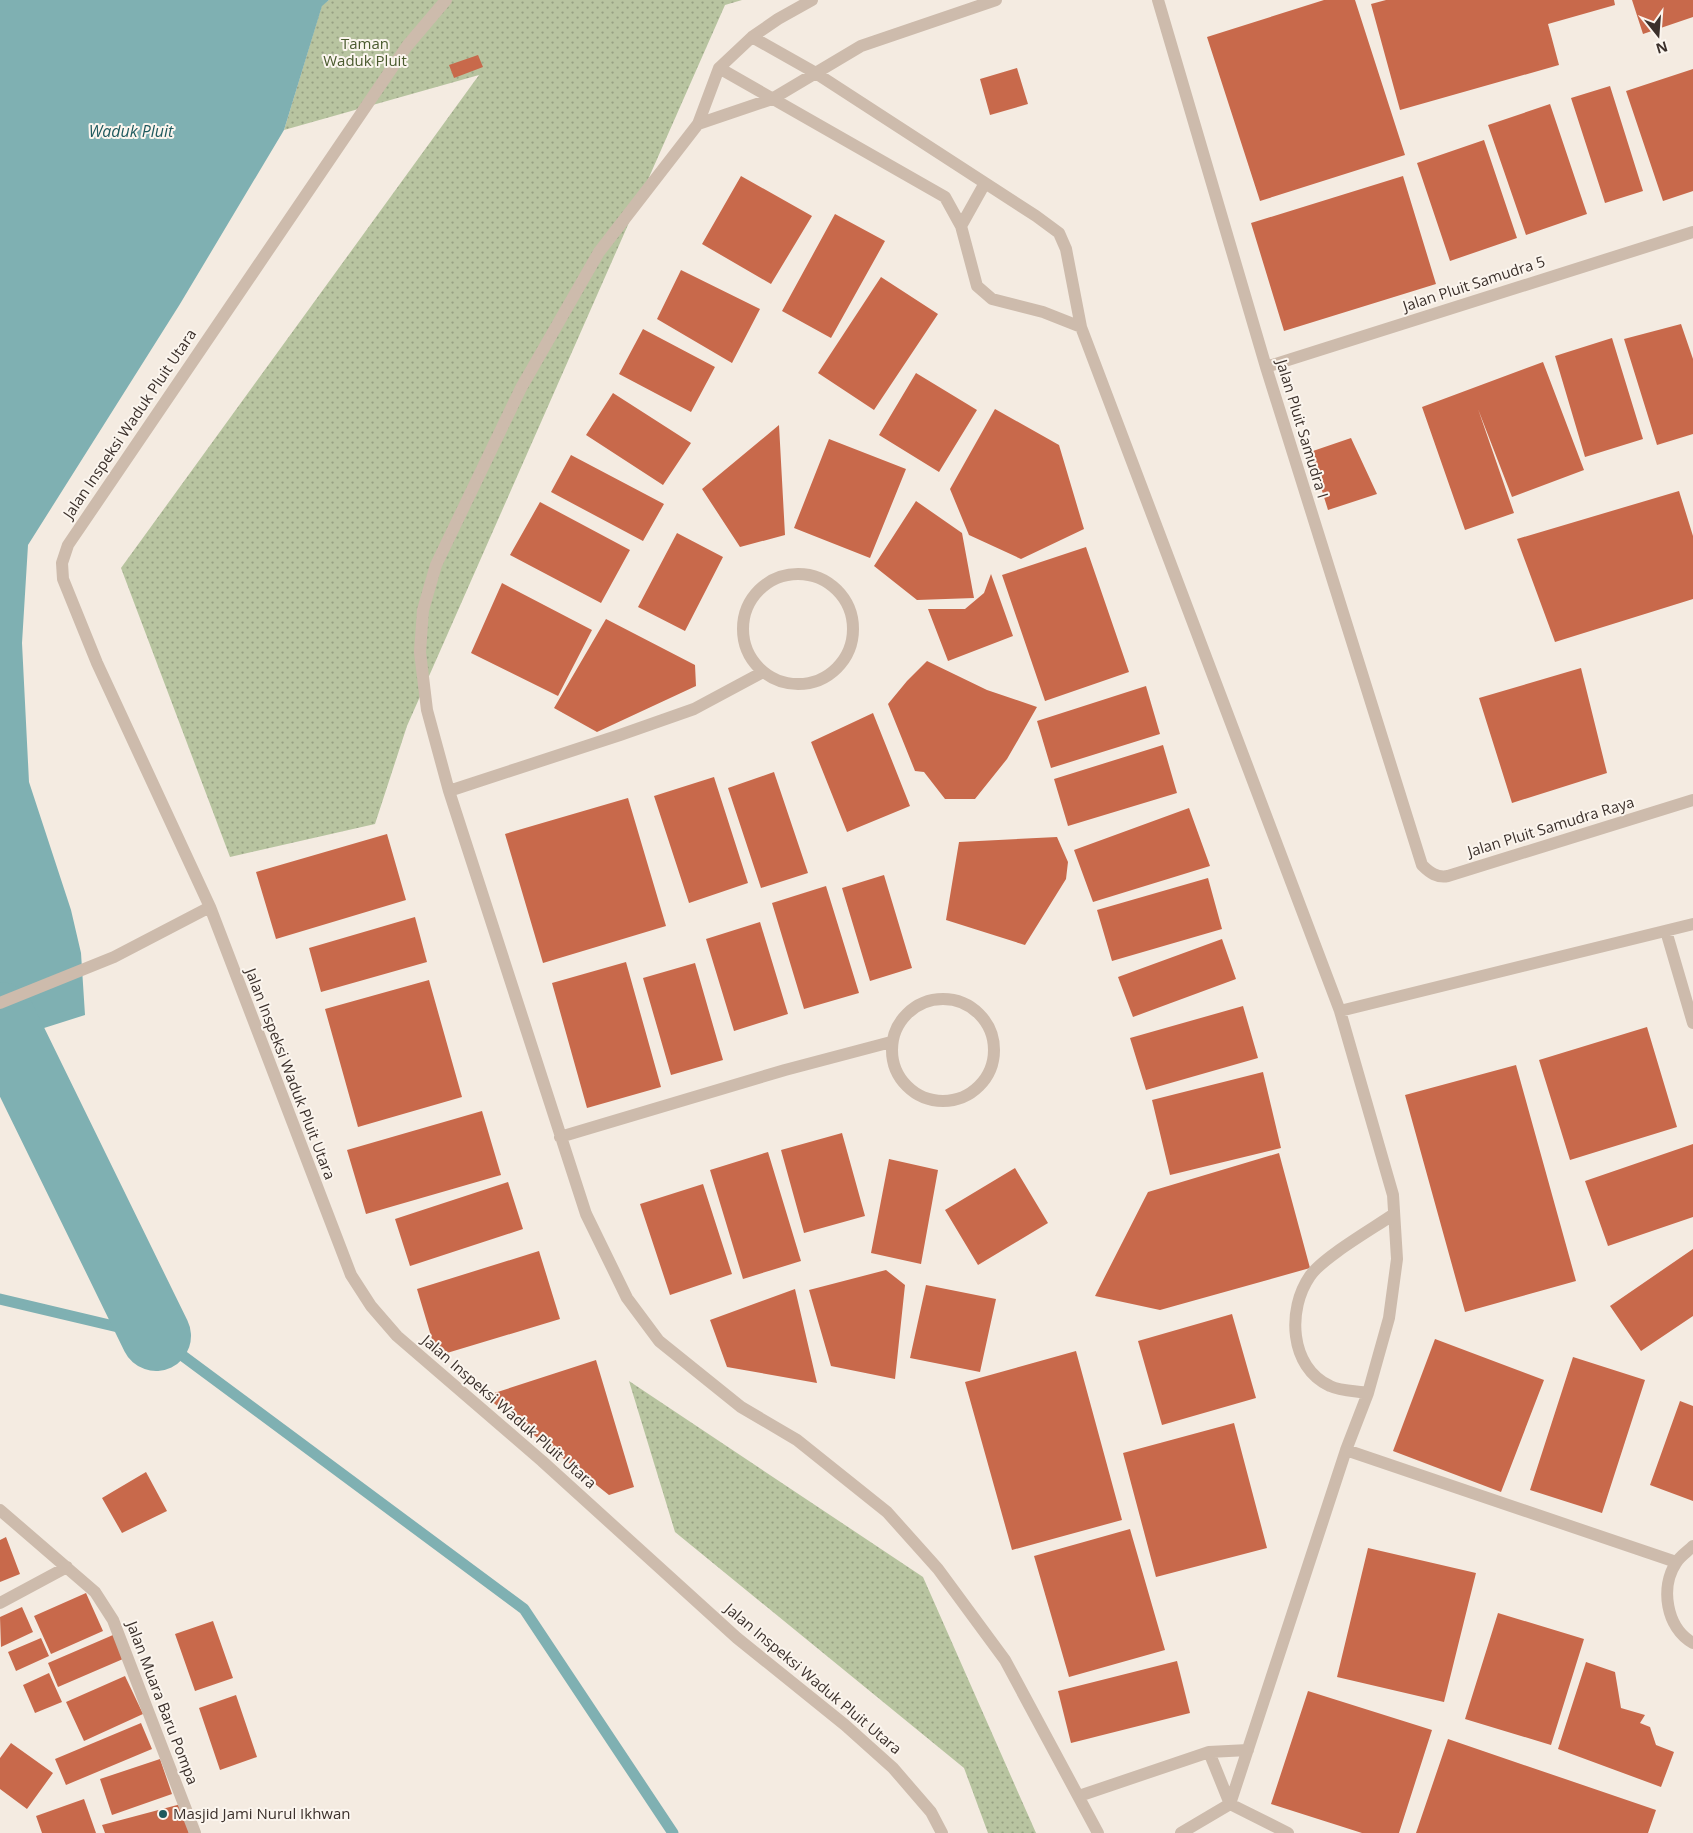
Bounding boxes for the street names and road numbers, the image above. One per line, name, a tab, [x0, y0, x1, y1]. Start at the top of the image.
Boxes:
street label: Jalan Pluit Samudra 5	[1398, 251, 1547, 316]
street label: Jalan Inspeksi Waduk Pluit Utara	[57, 325, 200, 524]
street label: Jalan Pluit Samudra I	[1272, 355, 1334, 500]
street label: Jalan Pluit Samudra Raya	[1463, 791, 1636, 862]
street label: Jalan Inspeksi Waduk Pluit Utara	[241, 963, 341, 1182]
street label: Jalan Inspeksi Waduk Pluit Utara	[417, 1329, 601, 1493]
street label: Jalan Inspeksi Waduk Pluit Utara	[720, 1597, 906, 1758]
street label: Jalan Muara Baru Pompa	[122, 1616, 203, 1787]

